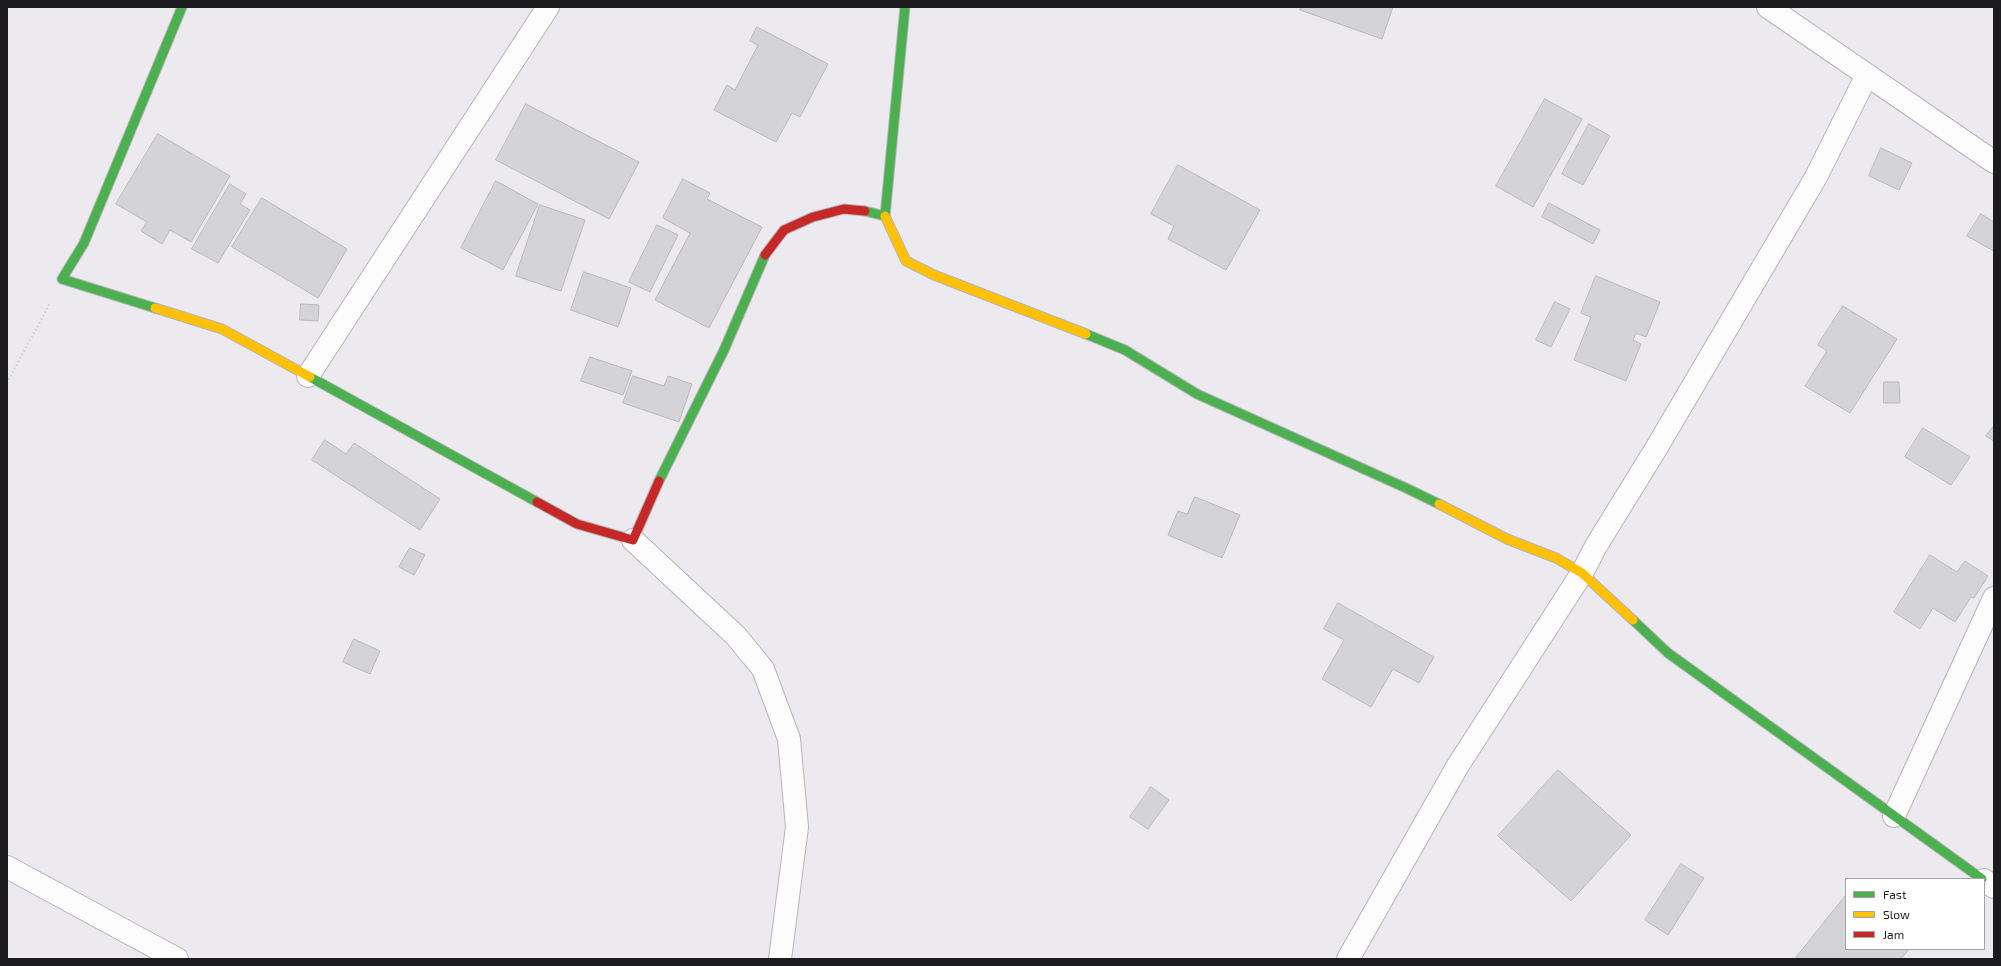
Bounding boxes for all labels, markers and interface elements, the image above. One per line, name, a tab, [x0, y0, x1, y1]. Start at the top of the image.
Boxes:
legend	[1845, 878, 1985, 950]
text: Fast	[1883, 887, 1906, 901]
text: Slow	[1883, 907, 1910, 921]
text: Jam	[1883, 927, 1904, 941]

